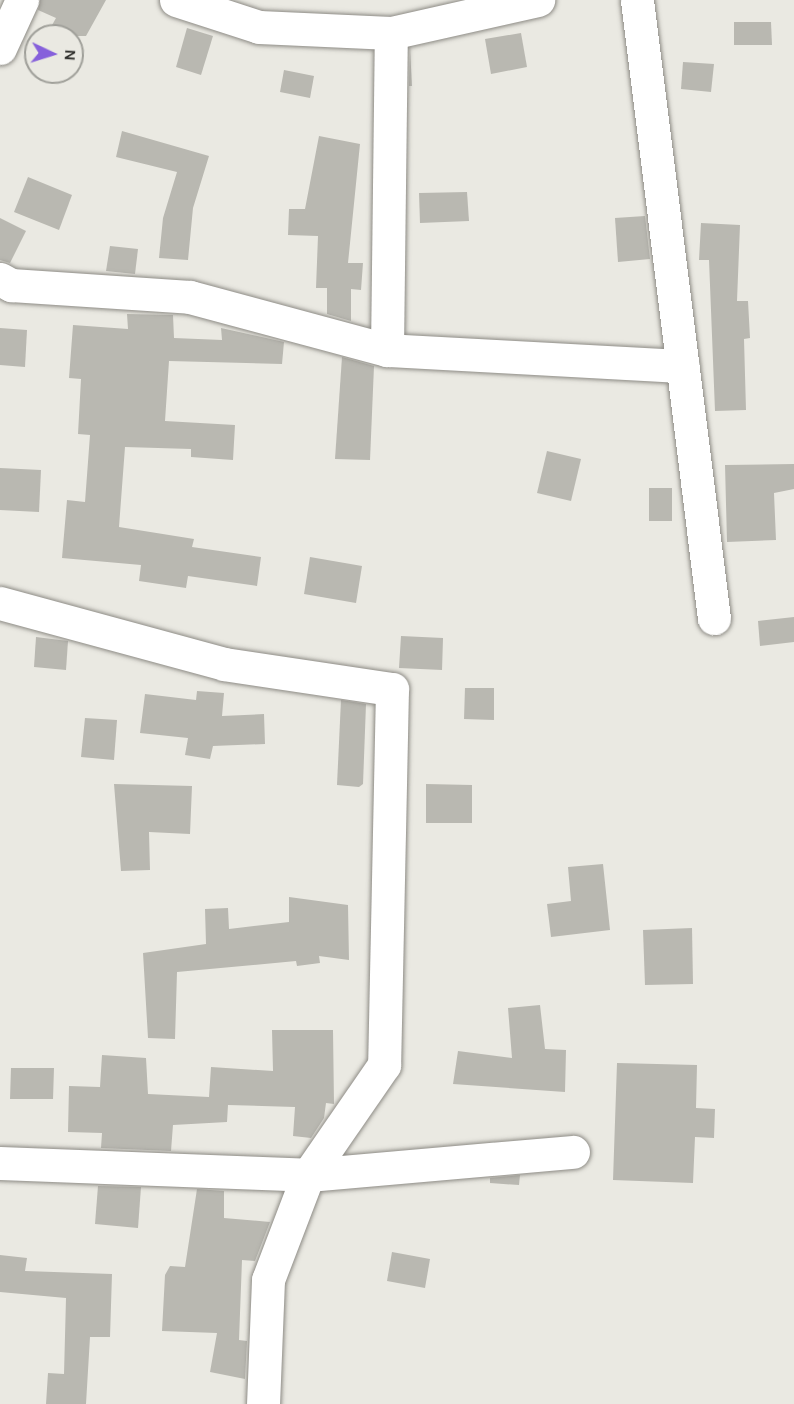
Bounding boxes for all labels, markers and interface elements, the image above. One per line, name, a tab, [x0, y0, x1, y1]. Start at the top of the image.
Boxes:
north arrow	[24, 24, 84, 84]
text: N	[61, 49, 80, 62]

